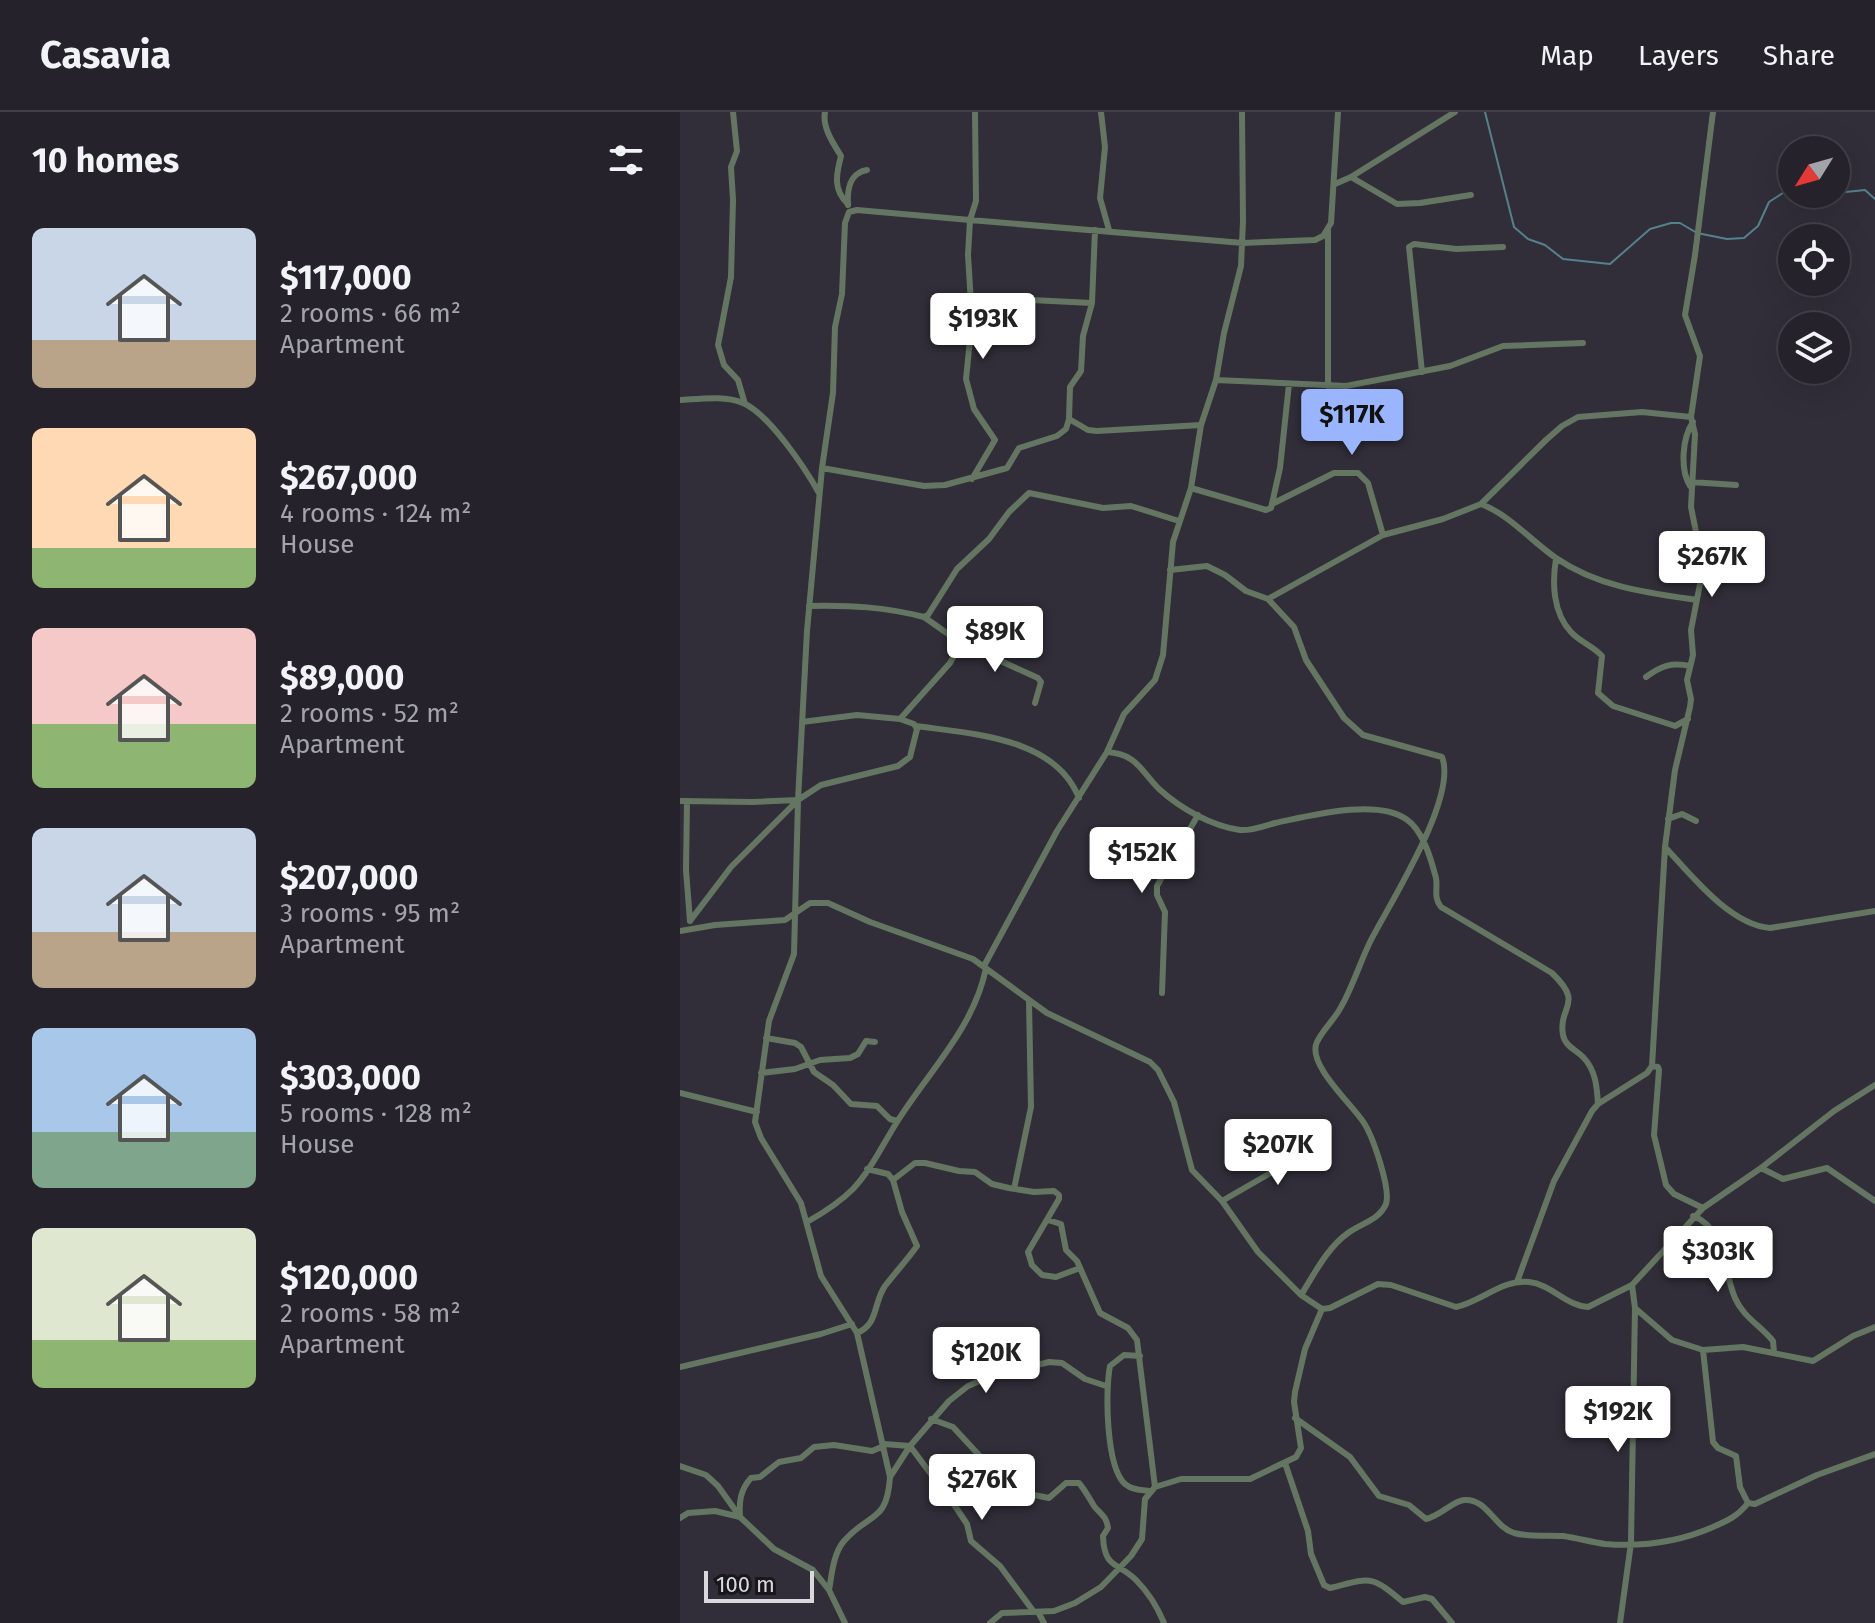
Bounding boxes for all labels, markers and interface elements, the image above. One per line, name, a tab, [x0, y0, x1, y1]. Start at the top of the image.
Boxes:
text: Casavia	[40, 32, 171, 78]
text: Map	[1540, 39, 1594, 72]
text: Layers	[1638, 39, 1719, 72]
text: Share	[1763, 39, 1835, 72]
north arrow	[1778, 136, 1850, 208]
map controls	[1778, 136, 1850, 384]
icon: filters	[604, 138, 648, 182]
text: 10 homes	[32, 140, 179, 181]
button: locate	[1778, 224, 1850, 296]
text: $117,000	[280, 257, 412, 298]
icon: home	[96, 260, 192, 356]
pin: $193K	[927, 293, 1039, 361]
text: 2 rooms · 66 m²	[280, 298, 461, 329]
text: $193K	[948, 303, 1018, 334]
button: layers	[1778, 312, 1850, 384]
text: Apartment	[280, 329, 405, 360]
pin: $117K	[1296, 389, 1408, 457]
text: $117K	[1319, 399, 1385, 430]
text: $267,000	[280, 457, 418, 498]
icon: home	[96, 460, 192, 556]
text: 4 rooms · 124 m²	[280, 498, 472, 529]
text: House	[280, 529, 354, 560]
pin: $267K	[1656, 531, 1768, 599]
text: $267K	[1677, 541, 1747, 572]
pin: $89K	[948, 606, 1042, 674]
text: $89K	[965, 616, 1025, 647]
text: $89,000	[280, 657, 404, 698]
icon: home	[96, 660, 192, 756]
text: 2 rooms · 52 m²	[280, 698, 459, 729]
text: Apartment	[280, 729, 405, 760]
pin: $152K	[1086, 827, 1198, 895]
text: $152K	[1108, 837, 1176, 868]
text: $207,000	[280, 857, 418, 898]
icon: home	[96, 860, 192, 956]
text: 3 rooms · 95 m²	[280, 898, 460, 929]
text: Apartment	[280, 929, 405, 960]
text: $303,000	[280, 1057, 421, 1098]
icon: home	[96, 1060, 192, 1156]
text: 5 rooms · 128 m²	[280, 1098, 472, 1129]
pin: $207K	[1222, 1119, 1334, 1187]
text: House	[280, 1129, 354, 1160]
text: $207K	[1243, 1129, 1313, 1160]
pin: $303K	[1662, 1226, 1774, 1294]
text: $303K	[1682, 1236, 1754, 1267]
text: $120,000	[280, 1257, 418, 1298]
icon: home	[96, 1260, 192, 1356]
text: 2 rooms · 58 m²	[280, 1298, 461, 1329]
pin: $120K	[930, 1327, 1042, 1395]
text: Apartment	[280, 1329, 405, 1360]
text: $120K	[951, 1337, 1021, 1368]
pin: $192K	[1562, 1386, 1674, 1454]
text: $192K	[1583, 1396, 1653, 1427]
pin: $276K	[926, 1454, 1038, 1522]
text: $276K	[947, 1464, 1017, 1495]
scale bar	[704, 1567, 814, 1603]
text: 100 m	[716, 1571, 775, 1598]

